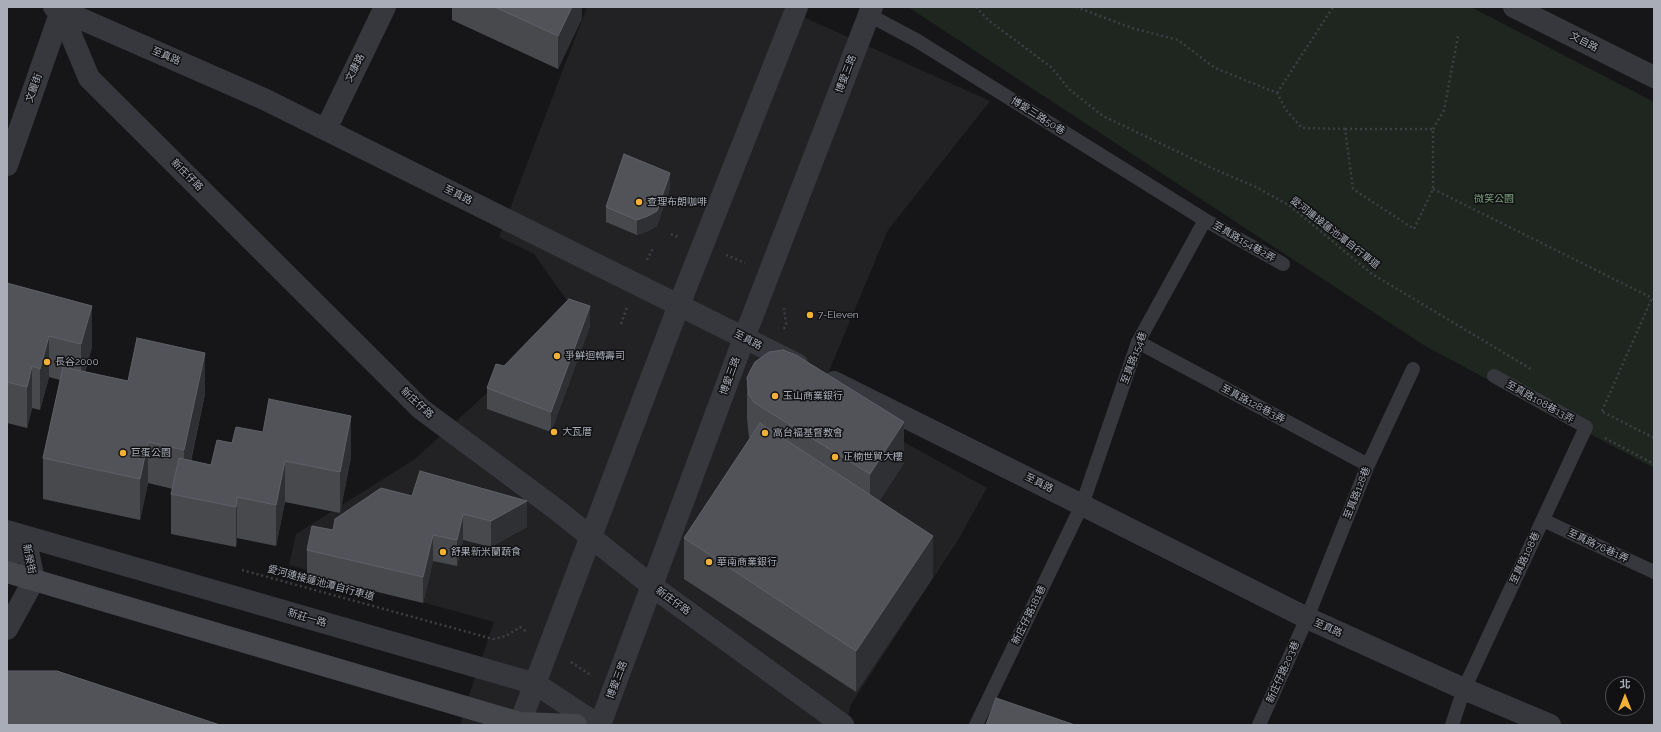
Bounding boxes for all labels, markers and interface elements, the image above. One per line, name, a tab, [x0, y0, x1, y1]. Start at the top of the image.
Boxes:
street label: 文自路	[1568, 30, 1600, 54]
street label: 至真路	[150, 45, 182, 67]
street label: 文康路	[343, 52, 367, 84]
street label: 博愛三路	[833, 53, 859, 95]
street label: 文麗街	[23, 72, 45, 104]
street label: 博愛三路50巷	[1009, 95, 1067, 137]
street label: 新庄仔路	[169, 157, 205, 193]
street label: 至真路	[442, 183, 474, 207]
park label: 微笑公園	[1474, 193, 1514, 205]
street label: 愛河連接蓮池潭自行車道	[1288, 194, 1382, 272]
place label: 查理布朗咖啡	[647, 196, 707, 208]
marker: 查理布朗咖啡	[634, 197, 644, 207]
street label: 至真路154巷2弄	[1211, 219, 1277, 265]
place label: 7-Eleven	[818, 309, 859, 321]
marker: 7-Eleven	[805, 310, 815, 320]
street label: 至真路	[732, 328, 764, 352]
street label: 至真路154巷	[1119, 330, 1149, 386]
place label: 爭鮮迴轉壽司	[565, 350, 625, 362]
marker: 爭鮮迴轉壽司	[552, 351, 562, 361]
street label: 博愛三路	[718, 355, 742, 397]
place label: 長谷2000	[55, 356, 99, 368]
marker: 長谷2000	[42, 357, 52, 367]
street label: 至真路108巷13弄	[1504, 378, 1576, 426]
street label: 至真路128巷3弄	[1219, 382, 1287, 426]
street label: 新庄仔路	[398, 385, 436, 421]
place label: 玉山商業銀行	[783, 390, 843, 402]
marker: 玉山商業銀行	[770, 391, 780, 401]
place label: 大瓦厝	[562, 426, 592, 438]
marker: 大瓦厝	[549, 427, 559, 437]
place label: 高台福基督教會	[773, 427, 843, 439]
marker: 高台福基督教會	[760, 428, 770, 438]
place label: 巨蛋公園	[131, 447, 171, 459]
marker: 巨蛋公園	[118, 448, 128, 458]
place label: 正楠世貿大樓	[843, 451, 903, 463]
marker: 正楠世貿大樓	[830, 452, 840, 462]
street label: 至真路128巷	[1341, 465, 1373, 521]
street label: 至真路	[1023, 471, 1055, 495]
street label: 至真路76巷1弄	[1566, 527, 1630, 565]
street label: 至真路108巷	[1508, 530, 1542, 586]
street label: 新榮街	[20, 543, 38, 575]
place label: 舒果新米蘭蔬食	[451, 546, 521, 558]
marker: 舒果新米蘭蔬食	[438, 547, 448, 557]
place label: 華南商業銀行	[717, 556, 777, 568]
marker: 華南商業銀行	[704, 557, 714, 567]
street label: 愛河連接蓮池潭自行車道	[266, 563, 376, 603]
street label: 新庄仔路181巷	[1009, 583, 1049, 647]
street label: 新庄仔路	[653, 584, 693, 618]
street label: 新莊一路	[286, 607, 328, 629]
street label: 至真路	[1312, 616, 1344, 640]
street label: 新庄仔路203巷	[1264, 639, 1302, 705]
street label: 博愛三路	[604, 659, 630, 701]
north arrow	[1605, 676, 1645, 716]
text: 北	[1620, 678, 1631, 691]

